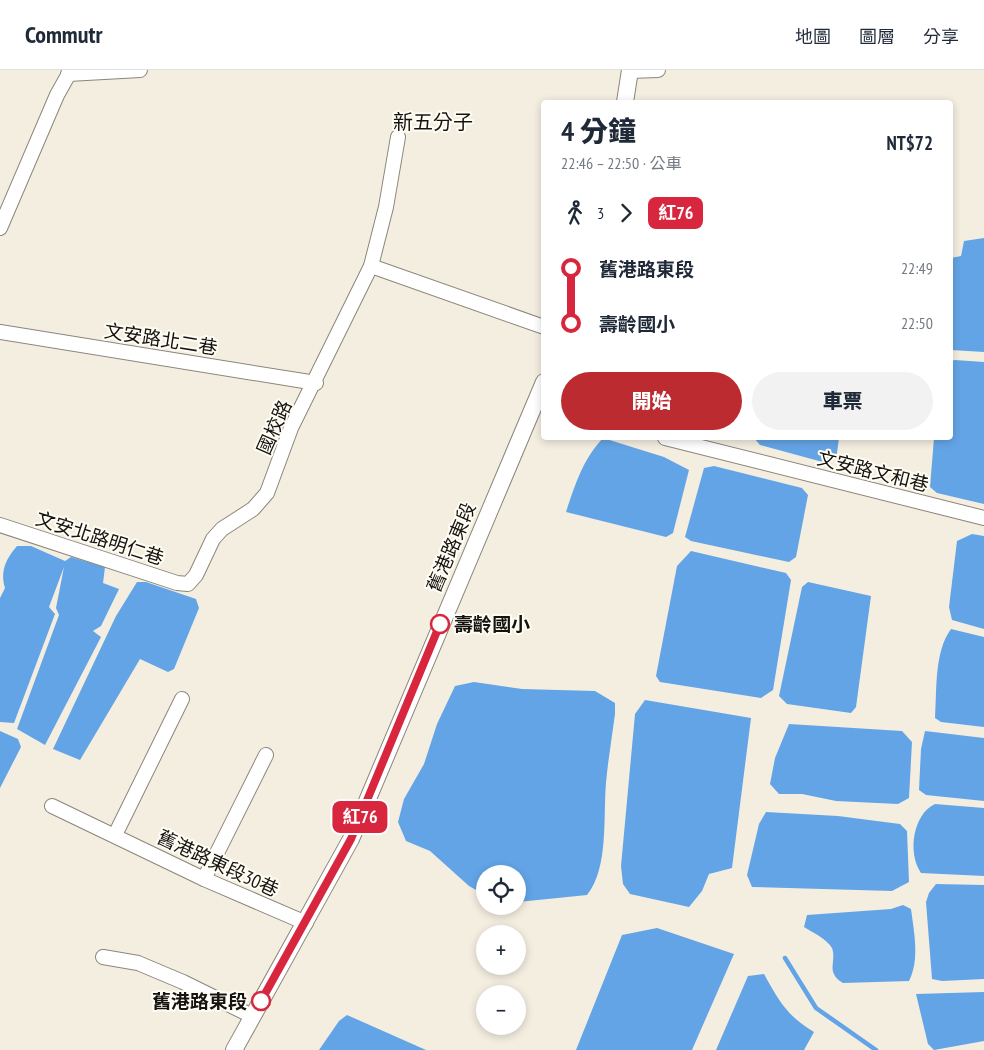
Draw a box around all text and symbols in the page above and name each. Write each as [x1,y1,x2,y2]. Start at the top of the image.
text: Commutr [25,19,103,50]
text: 地圖 [795,25,831,48]
text: 圖層 [859,25,895,48]
text: 分享 [923,25,959,48]
district label: 新五分子 [393,109,473,135]
text: 4 分鐘 [561,112,636,149]
text: NT$72 [886,131,933,155]
text: 22:46 – 22:50 · 公車 [561,153,681,173]
icon: walk [561,199,589,227]
icon: forward [612,199,640,227]
text: 紅76 [658,201,693,224]
text: 3 [597,203,604,223]
text: 舊港路東段 [599,257,694,281]
text: 22:49 [901,258,933,278]
text: 壽齡國小 [599,312,675,336]
text: 22:50 [901,313,933,333]
street label: 文安路北二巷 [103,318,219,360]
button: 開始 [561,372,742,430]
button: 車票 [752,372,933,430]
street label: 國校路 [251,396,297,458]
street label: 文安路文和巷 [815,446,931,496]
street label: 舊港路東段 [421,499,481,595]
street label: 文安北路明仁巷 [33,506,167,570]
place label: 壽齡國小 [454,612,530,636]
marker: 壽齡國小 [430,614,450,634]
line badge: 紅76 [331,801,389,833]
text: 紅76 [342,805,378,828]
street label: 舊港路東段30巷 [154,824,282,902]
map controls [476,865,526,1035]
button: locate [476,865,526,915]
button: + [476,925,526,975]
button: − [476,985,526,1035]
place label: 舊港路東段 [152,989,247,1013]
marker: 舊港路東段 [251,991,271,1011]

